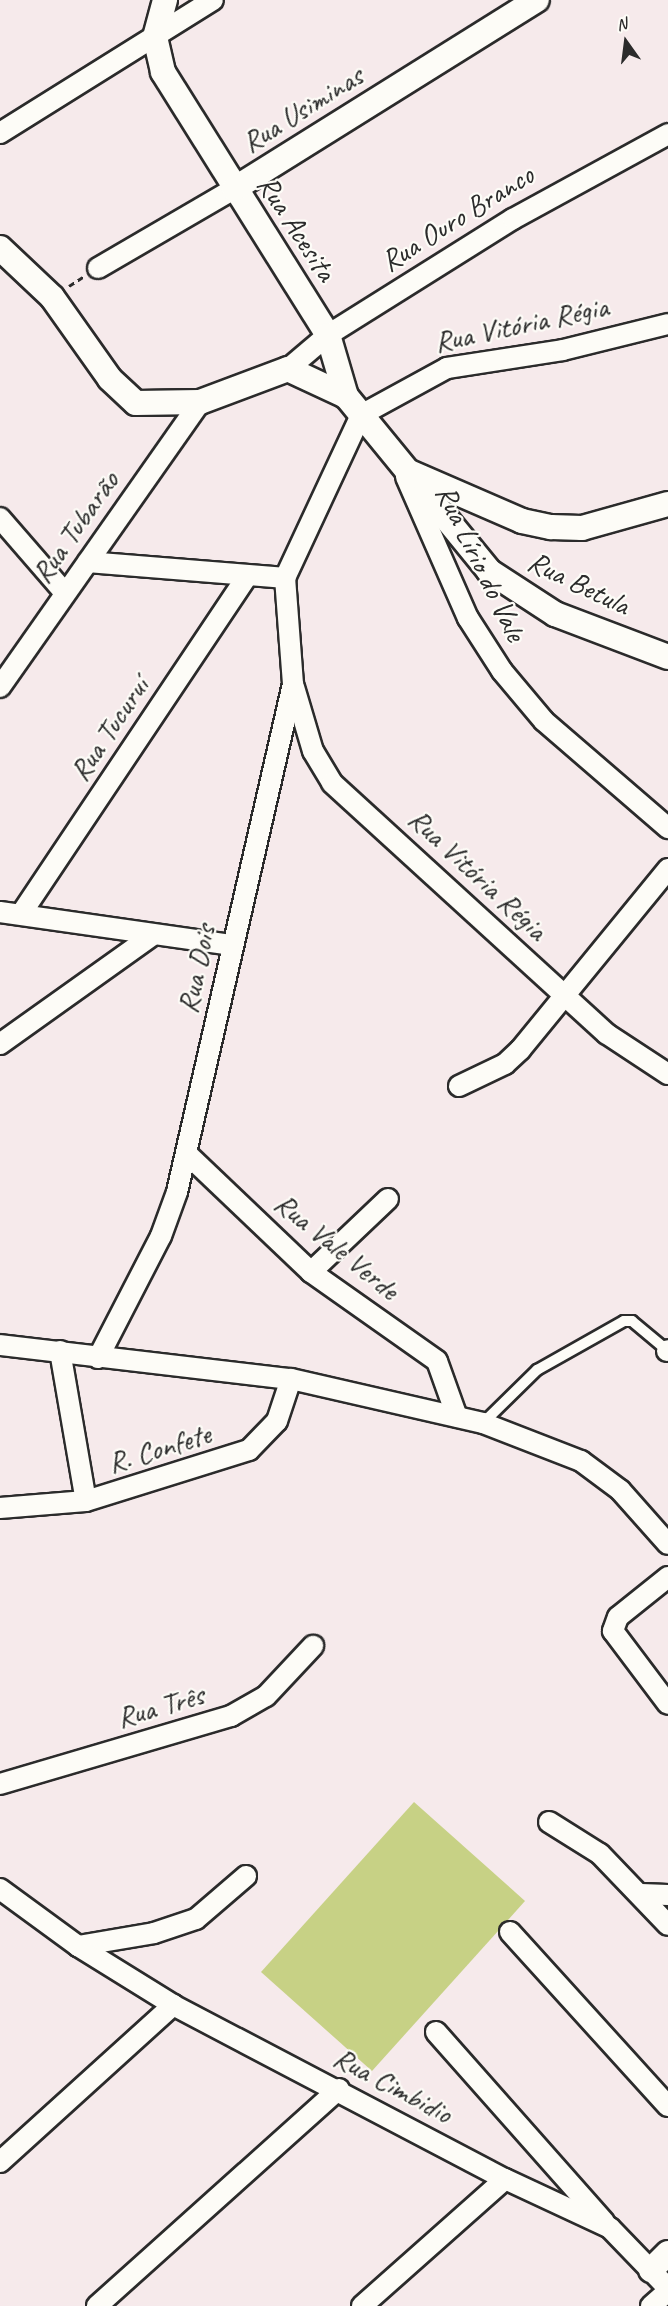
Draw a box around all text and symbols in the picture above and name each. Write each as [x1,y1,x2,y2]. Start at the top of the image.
north arrow [596,12,656,72]
text: N [614,14,629,35]
street label: Rua Usiminas [235,58,369,160]
street label: Rua Ouro Branco [373,156,541,280]
street label: Rua Acesita [249,168,345,288]
street label: Rua Vitória Régia [431,288,611,360]
street label: Rua Tubarão [24,465,126,589]
street label: Rua Lírio do Vale [428,479,534,647]
street label: Rua Betula [522,543,636,623]
street label: Rua Tucuruí [61,670,157,788]
street label: Rua Vitória Régia [401,801,555,947]
street label: Rua Dois [169,921,223,1017]
street label: Rua Vale Verde [267,1185,407,1307]
street label: R. Confete [103,1415,215,1481]
street label: Rua Três [113,1677,207,1735]
street label: Rua Cimbidio [328,2039,458,2131]

